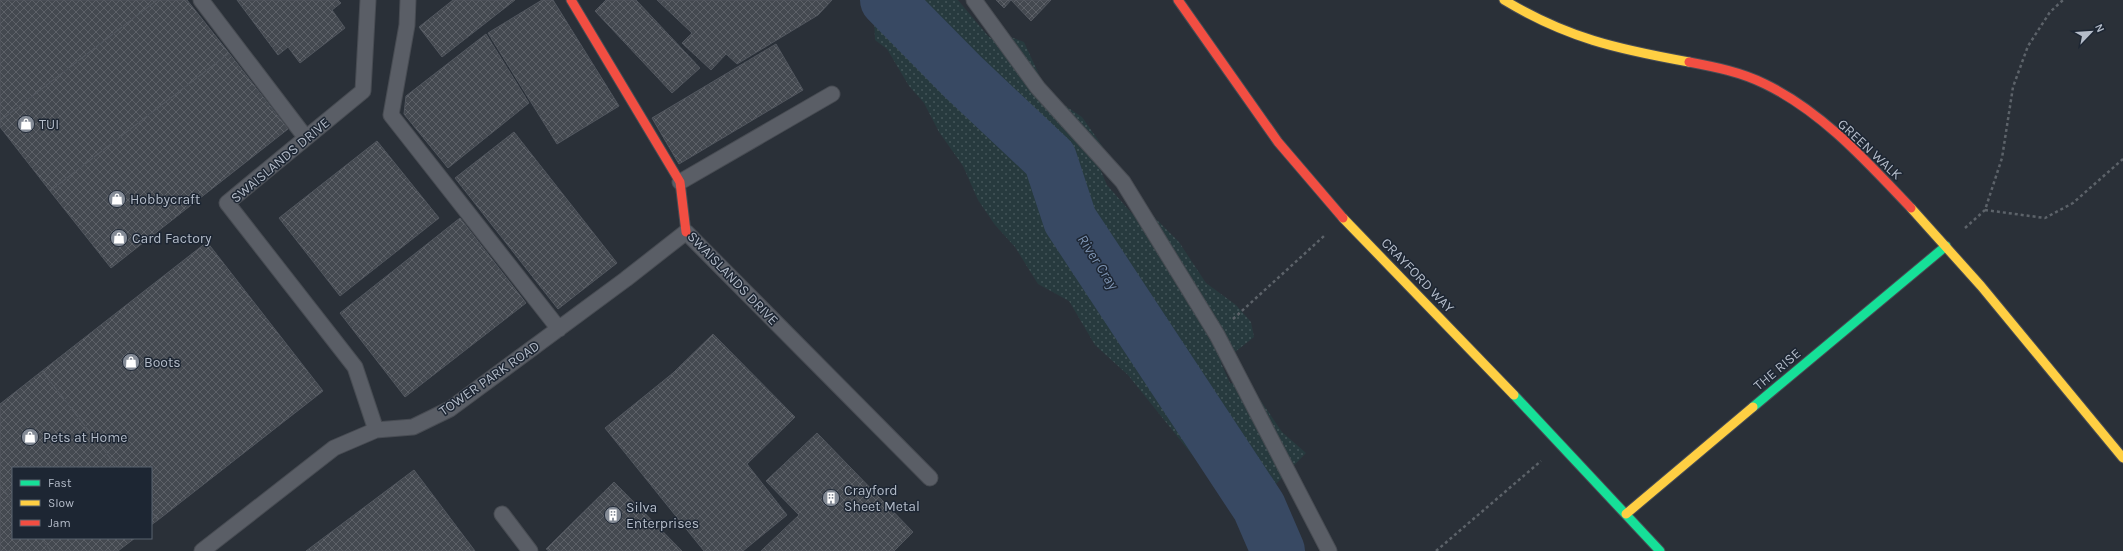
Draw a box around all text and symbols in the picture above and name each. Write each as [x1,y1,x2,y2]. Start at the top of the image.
north arrow [2071,12,2111,52]
text: N [2092,22,2107,34]
shop icon: TUI [16,114,36,134]
street label: SWAISLANDS DRIVE [228,114,333,207]
street label: GREEN WALK [1834,115,1906,184]
place label: TUI [39,116,59,133]
shop icon: Hobbycraft [107,189,127,209]
place label: Hobbycraft [130,191,200,208]
shop icon: Card Factory [109,228,129,248]
street label: SWAISLANDS DRIVE [684,228,782,329]
place label: Card Factory [132,230,212,247]
water label: River Cray [1074,231,1123,293]
street label: CRAYFORD WAY [1378,234,1458,317]
street label: TOWER PARK ROAD [436,337,543,419]
street label: THE RISE [1750,345,1804,394]
shop icon: Boots [121,352,141,372]
place label: Boots [144,354,181,371]
shop icon: Pets at Home [20,427,40,447]
place label: Pets at Home [43,429,127,446]
legend [12,467,152,539]
text: Fast [48,476,72,490]
place label: Crayford Sheet Metal [844,482,920,515]
building icon: Crayford Sheet Metal [821,488,841,508]
text: Slow [48,496,74,510]
place label: Silva Enterprises [626,499,699,532]
building icon: Silva Enterprises [603,505,623,525]
text: Jam [48,516,71,530]

